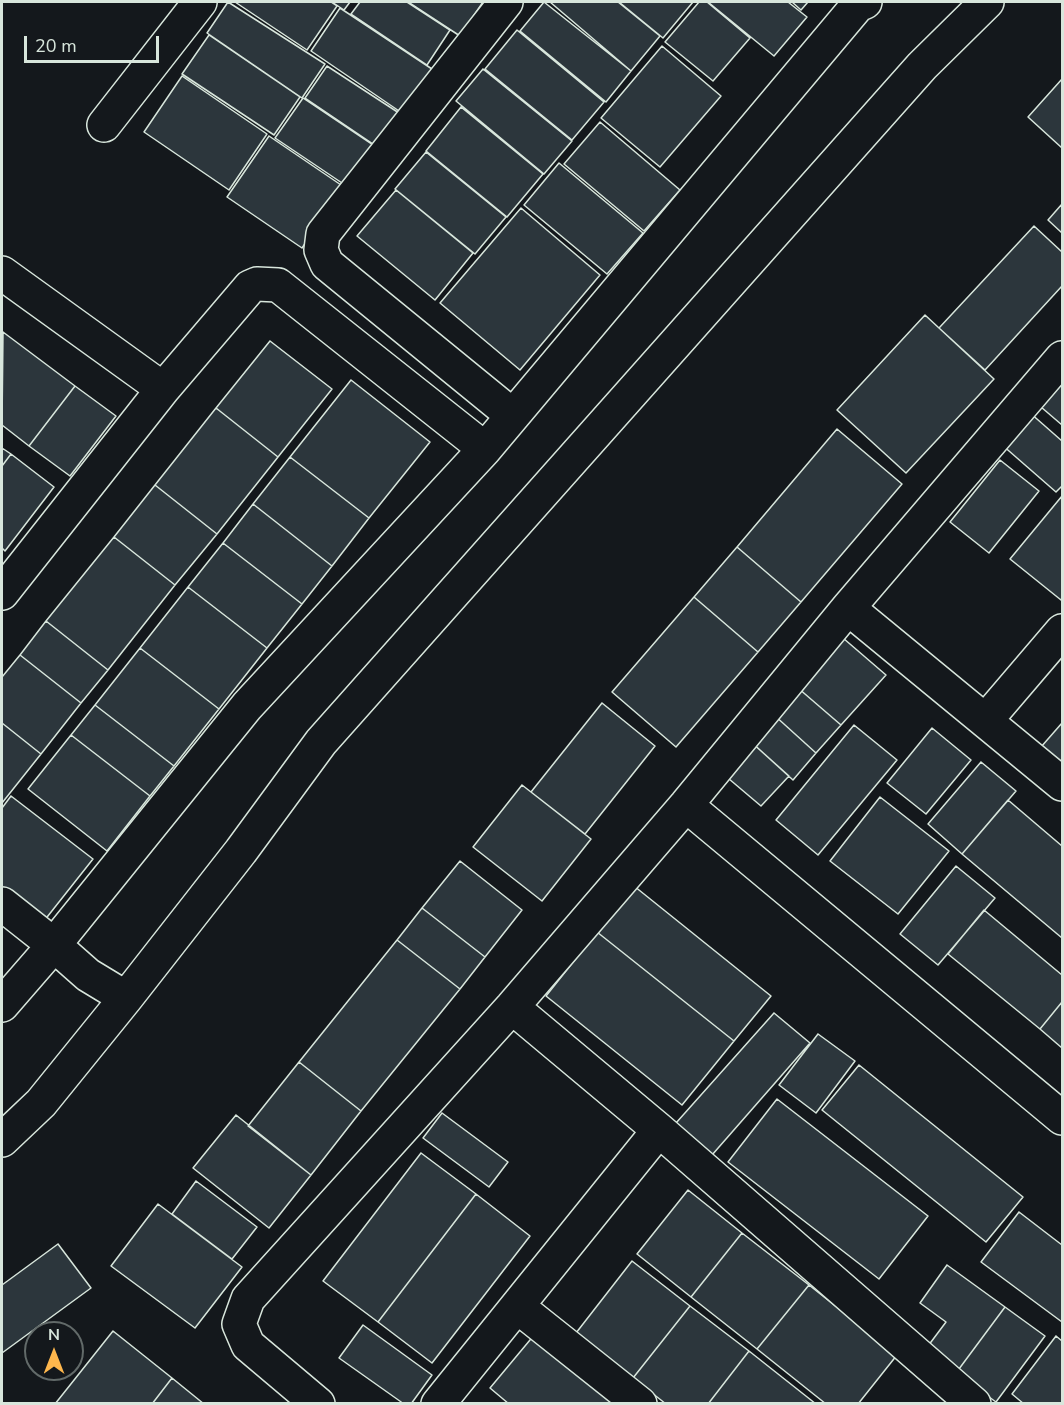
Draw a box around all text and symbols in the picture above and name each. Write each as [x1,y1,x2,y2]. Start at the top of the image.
scale bar [27,24,162,62]
text: 20 m [35,34,77,58]
north arrow [24,1321,84,1381]
text: N [48,1324,60,1346]

